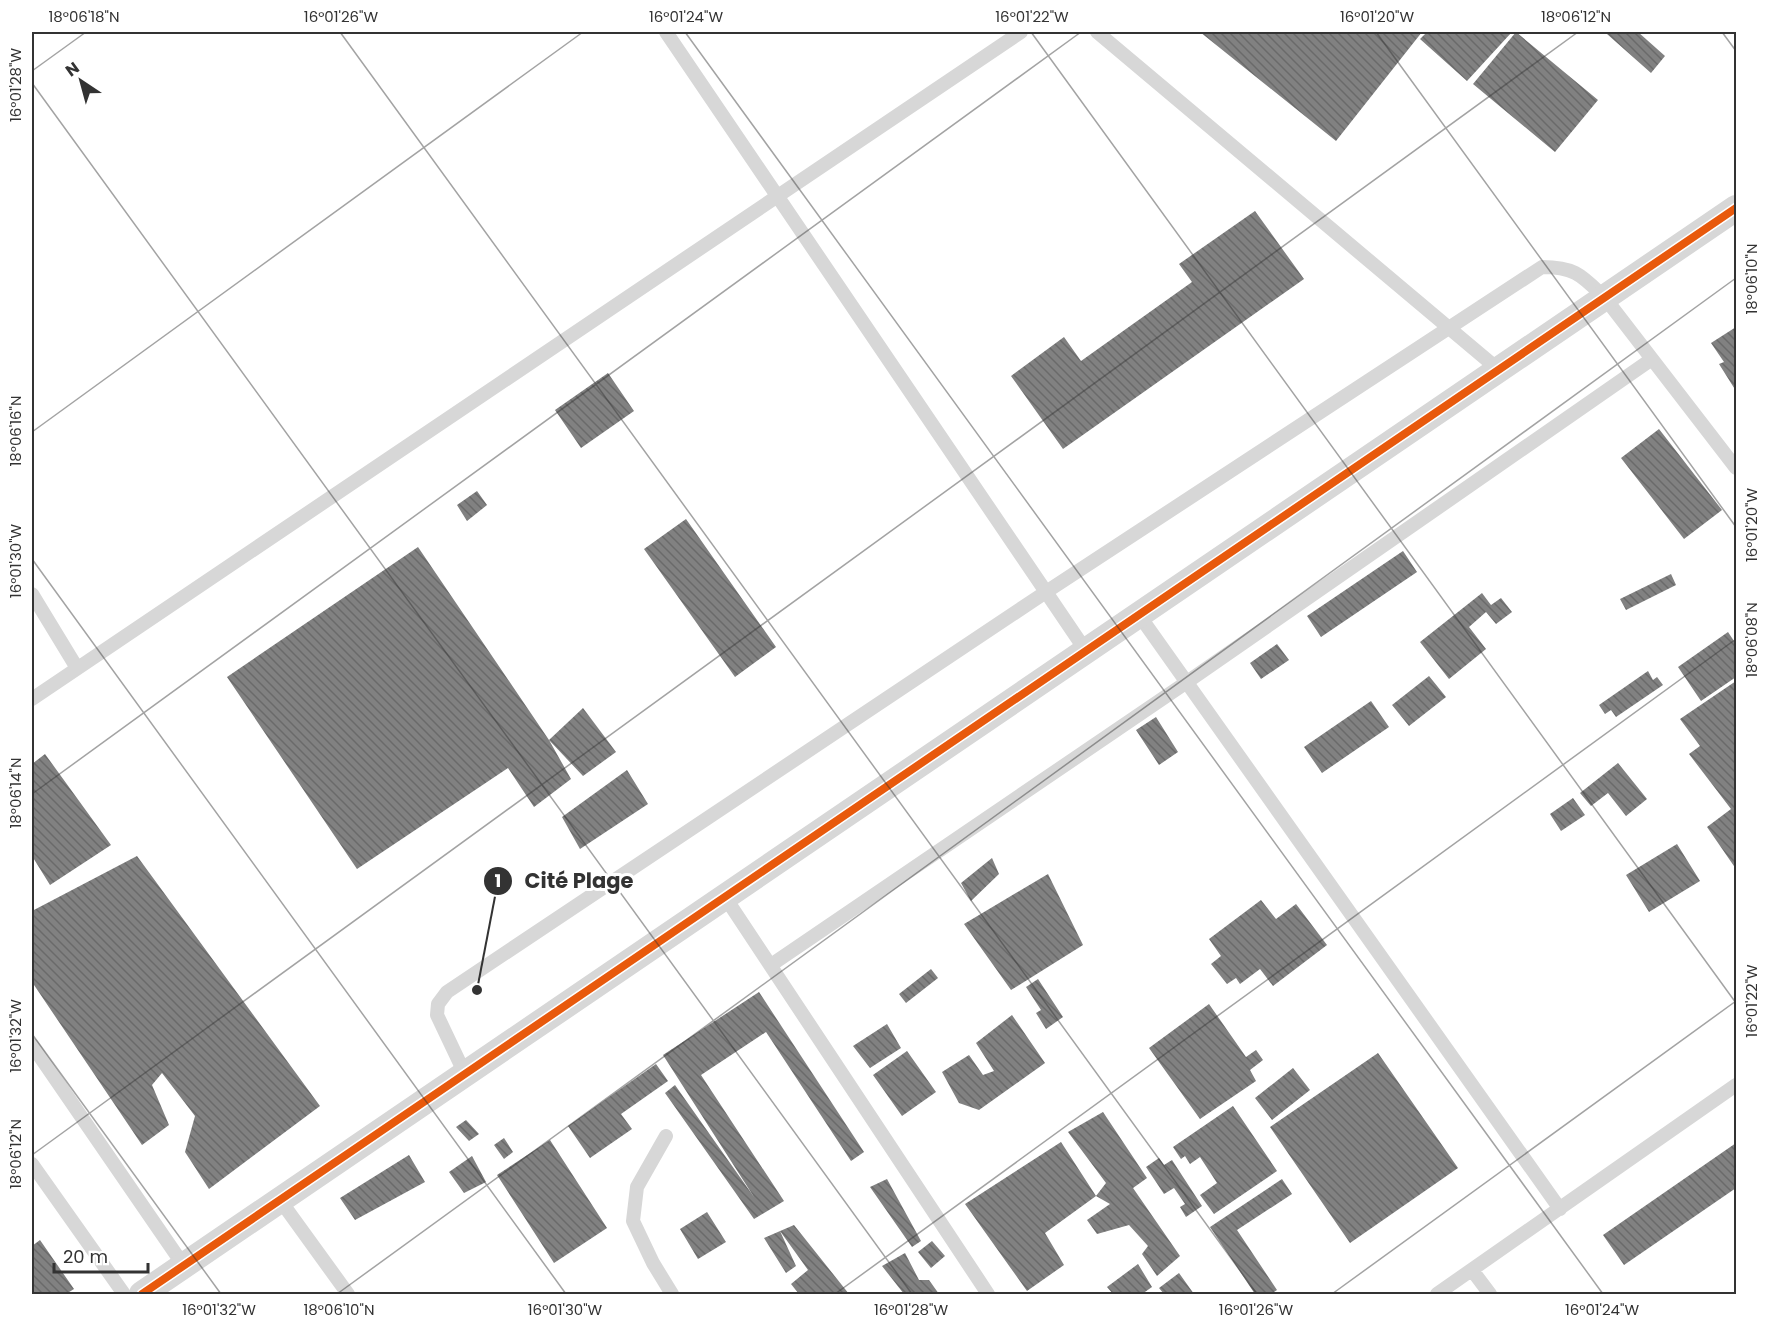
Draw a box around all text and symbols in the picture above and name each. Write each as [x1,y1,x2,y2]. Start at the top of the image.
text: 18°06'18"N [49,6,119,27]
text: 16°01'26"W [304,6,378,27]
text: 16°01'24"W [649,6,723,27]
text: 16°01'22"W [995,6,1069,27]
text: 16°01'20"W [1340,6,1414,27]
text: 18°06'12"N [1541,6,1611,27]
text: 16°01'28"W [5,48,26,122]
north arrow [51,51,111,111]
text: N [61,56,84,82]
text: 18°06'10"N [1741,244,1762,314]
text: 18°06'16"N [5,396,26,467]
text: 16°01'20"W [1741,488,1762,562]
text: 16°01'30"W [5,523,26,598]
text: 18°06'08"N [1741,602,1762,678]
text: 18°06'14"N [5,758,26,828]
callout: Cité Plage [483,861,646,900]
text: Cité Plage [525,866,633,895]
text: 1 [495,868,501,893]
text: 16°01'22"W [1741,964,1762,1038]
text: 16°01'32"W [5,999,26,1073]
text: 18°06'12"N [5,1119,26,1189]
scale bar [54,1236,148,1274]
text: 20 m [63,1244,108,1269]
text: 16°01'32"W [182,1299,256,1320]
text: 18°06'10"N [304,1299,374,1320]
text: 16°01'30"W [528,1299,603,1320]
text: 16°01'28"W [874,1299,948,1320]
text: 16°01'26"W [1219,1299,1293,1320]
text: 16°01'24"W [1565,1299,1639,1320]

